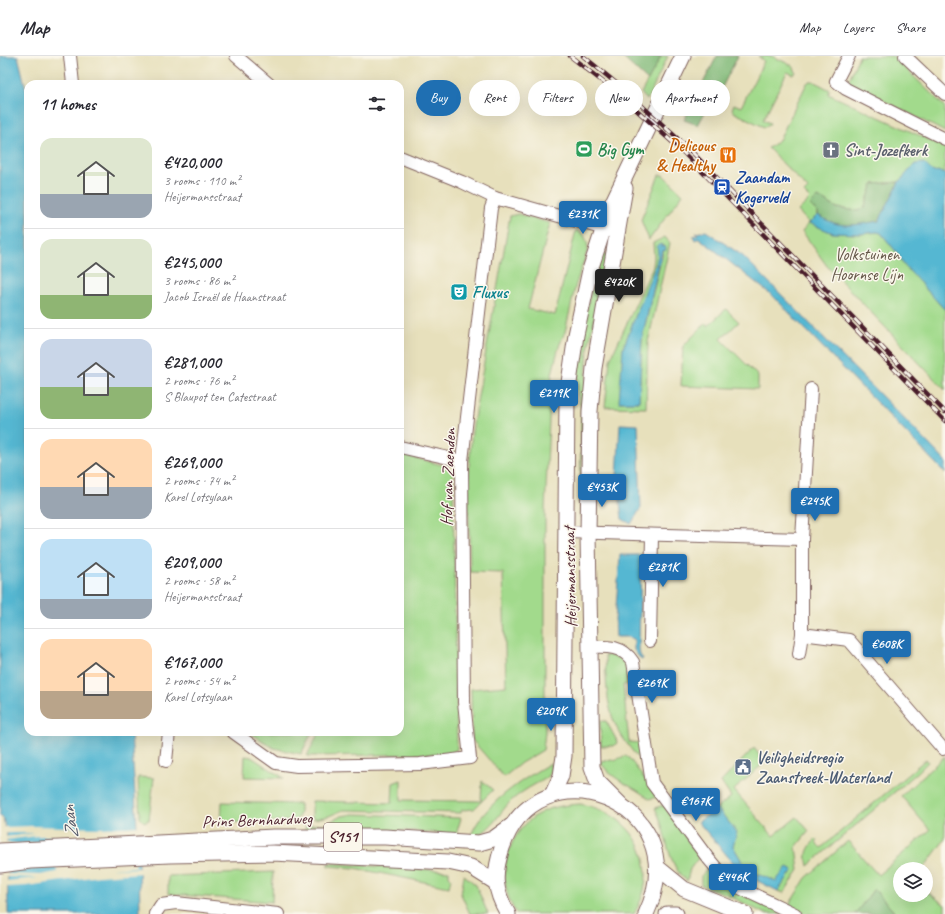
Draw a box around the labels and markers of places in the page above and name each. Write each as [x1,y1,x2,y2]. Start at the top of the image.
place label: Delicous & Healthy [657,135,717,176]
sports icon: Big Gym [574,139,594,159]
place label: Big Gym [597,139,645,160]
church icon: Sint-Jozefkerk [821,140,841,160]
place label: Sint-Jozefkerk [844,140,929,161]
restaurant icon: Delicous & Healthy [718,145,738,165]
place label: Zaandam Kogerveld [735,167,791,208]
station icon: Zaandam Kogerveld [712,177,732,197]
pin: €231K [555,201,611,235]
pin: €420K [591,269,647,303]
theatre icon: Fluxus [449,282,469,302]
place label: Fluxus [472,282,510,303]
pin: €219K [526,380,582,414]
pin: €453K [574,474,630,508]
pin: €245K [787,488,843,522]
pin: €281K [635,554,691,588]
pin: €608K [859,631,915,665]
pin: €269K [624,670,680,704]
pin: €209K [523,698,579,732]
place label: Veiligheidsregio Zaanstreek-Waterland [756,747,893,788]
public building icon: Veiligheidsregio Zaanstreek-Waterland [733,757,753,777]
pin: €167K [668,788,724,822]
pin: €446K [705,864,761,898]

